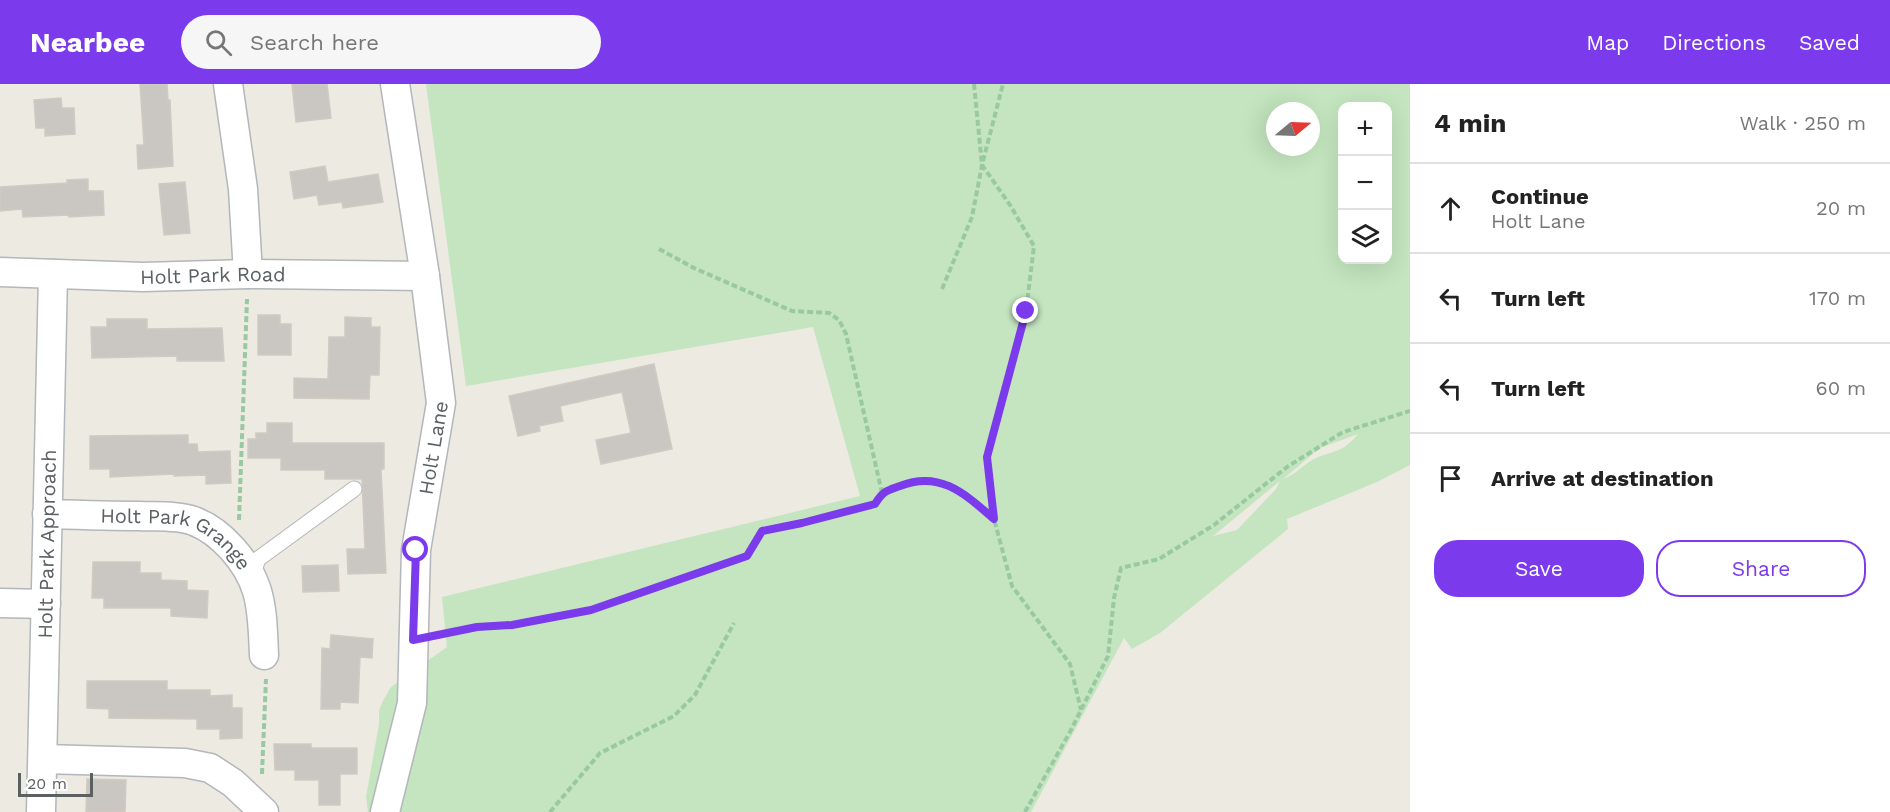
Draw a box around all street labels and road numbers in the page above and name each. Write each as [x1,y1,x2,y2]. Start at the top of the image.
street label: Holt Park Road [140,262,286,289]
street label: Holt Lane [414,399,453,497]
street label: Holt Park Approach [33,449,61,639]
street label: Holt Park Grange [100,504,256,574]

